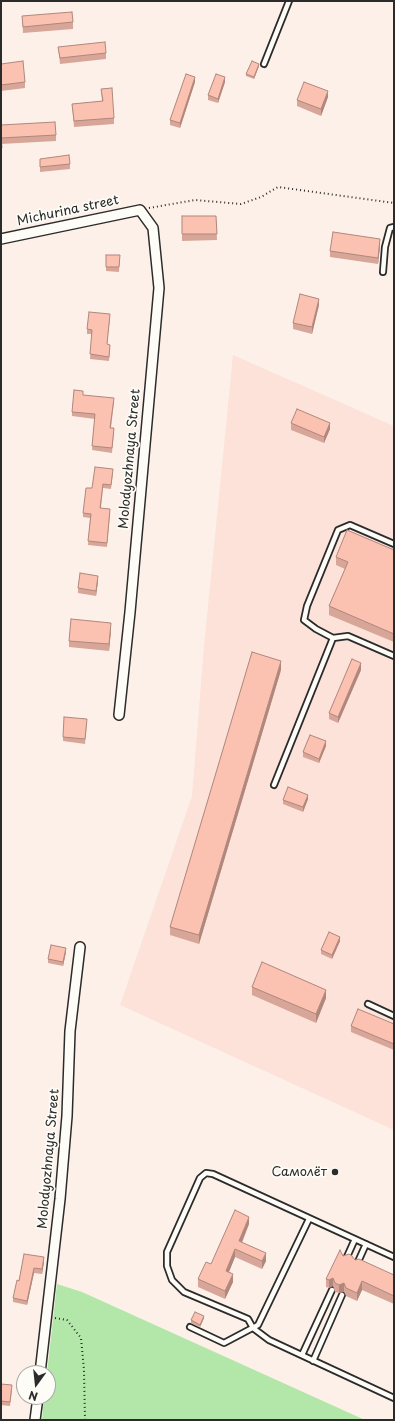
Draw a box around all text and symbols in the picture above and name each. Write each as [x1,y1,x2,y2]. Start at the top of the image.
street label: Michurina street [16,193,120,229]
street label: Molodyozhnaya Street [116,388,144,530]
street label: Molodyozhnaya Street [35,1088,63,1230]
place label: Самолёт [272,1164,327,1180]
marker: Самолёт [330,1167,340,1177]
north arrow [16,1365,56,1405]
text: N [27,1387,39,1405]

